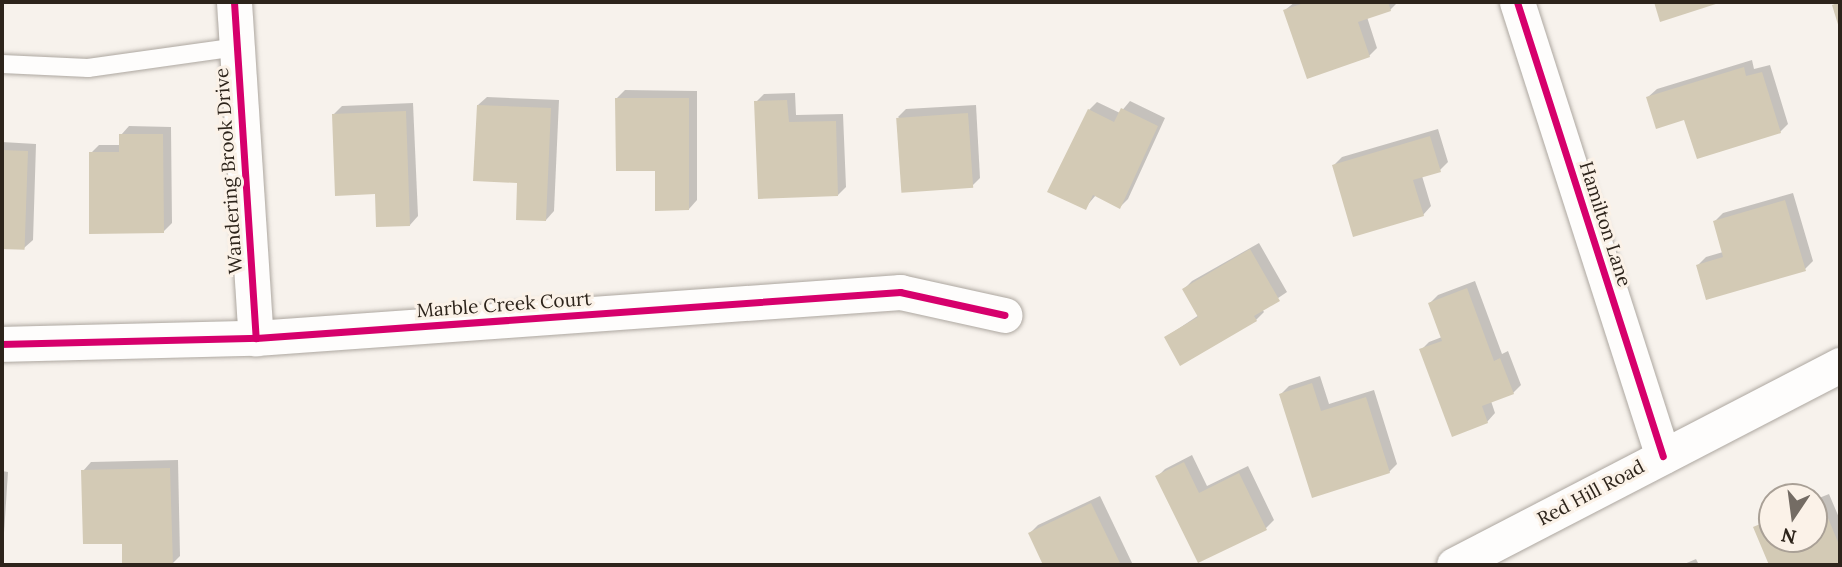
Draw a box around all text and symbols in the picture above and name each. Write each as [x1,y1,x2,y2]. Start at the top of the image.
street label: Wandering Brook Drive [210,67,248,275]
street label: Hamilton Lane [1574,159,1636,289]
street label: Marble Creek Court [416,288,592,322]
street label: Red Hill Road [1534,455,1648,531]
north arrow [1758,483,1828,553]
text: N [1779,523,1799,550]

